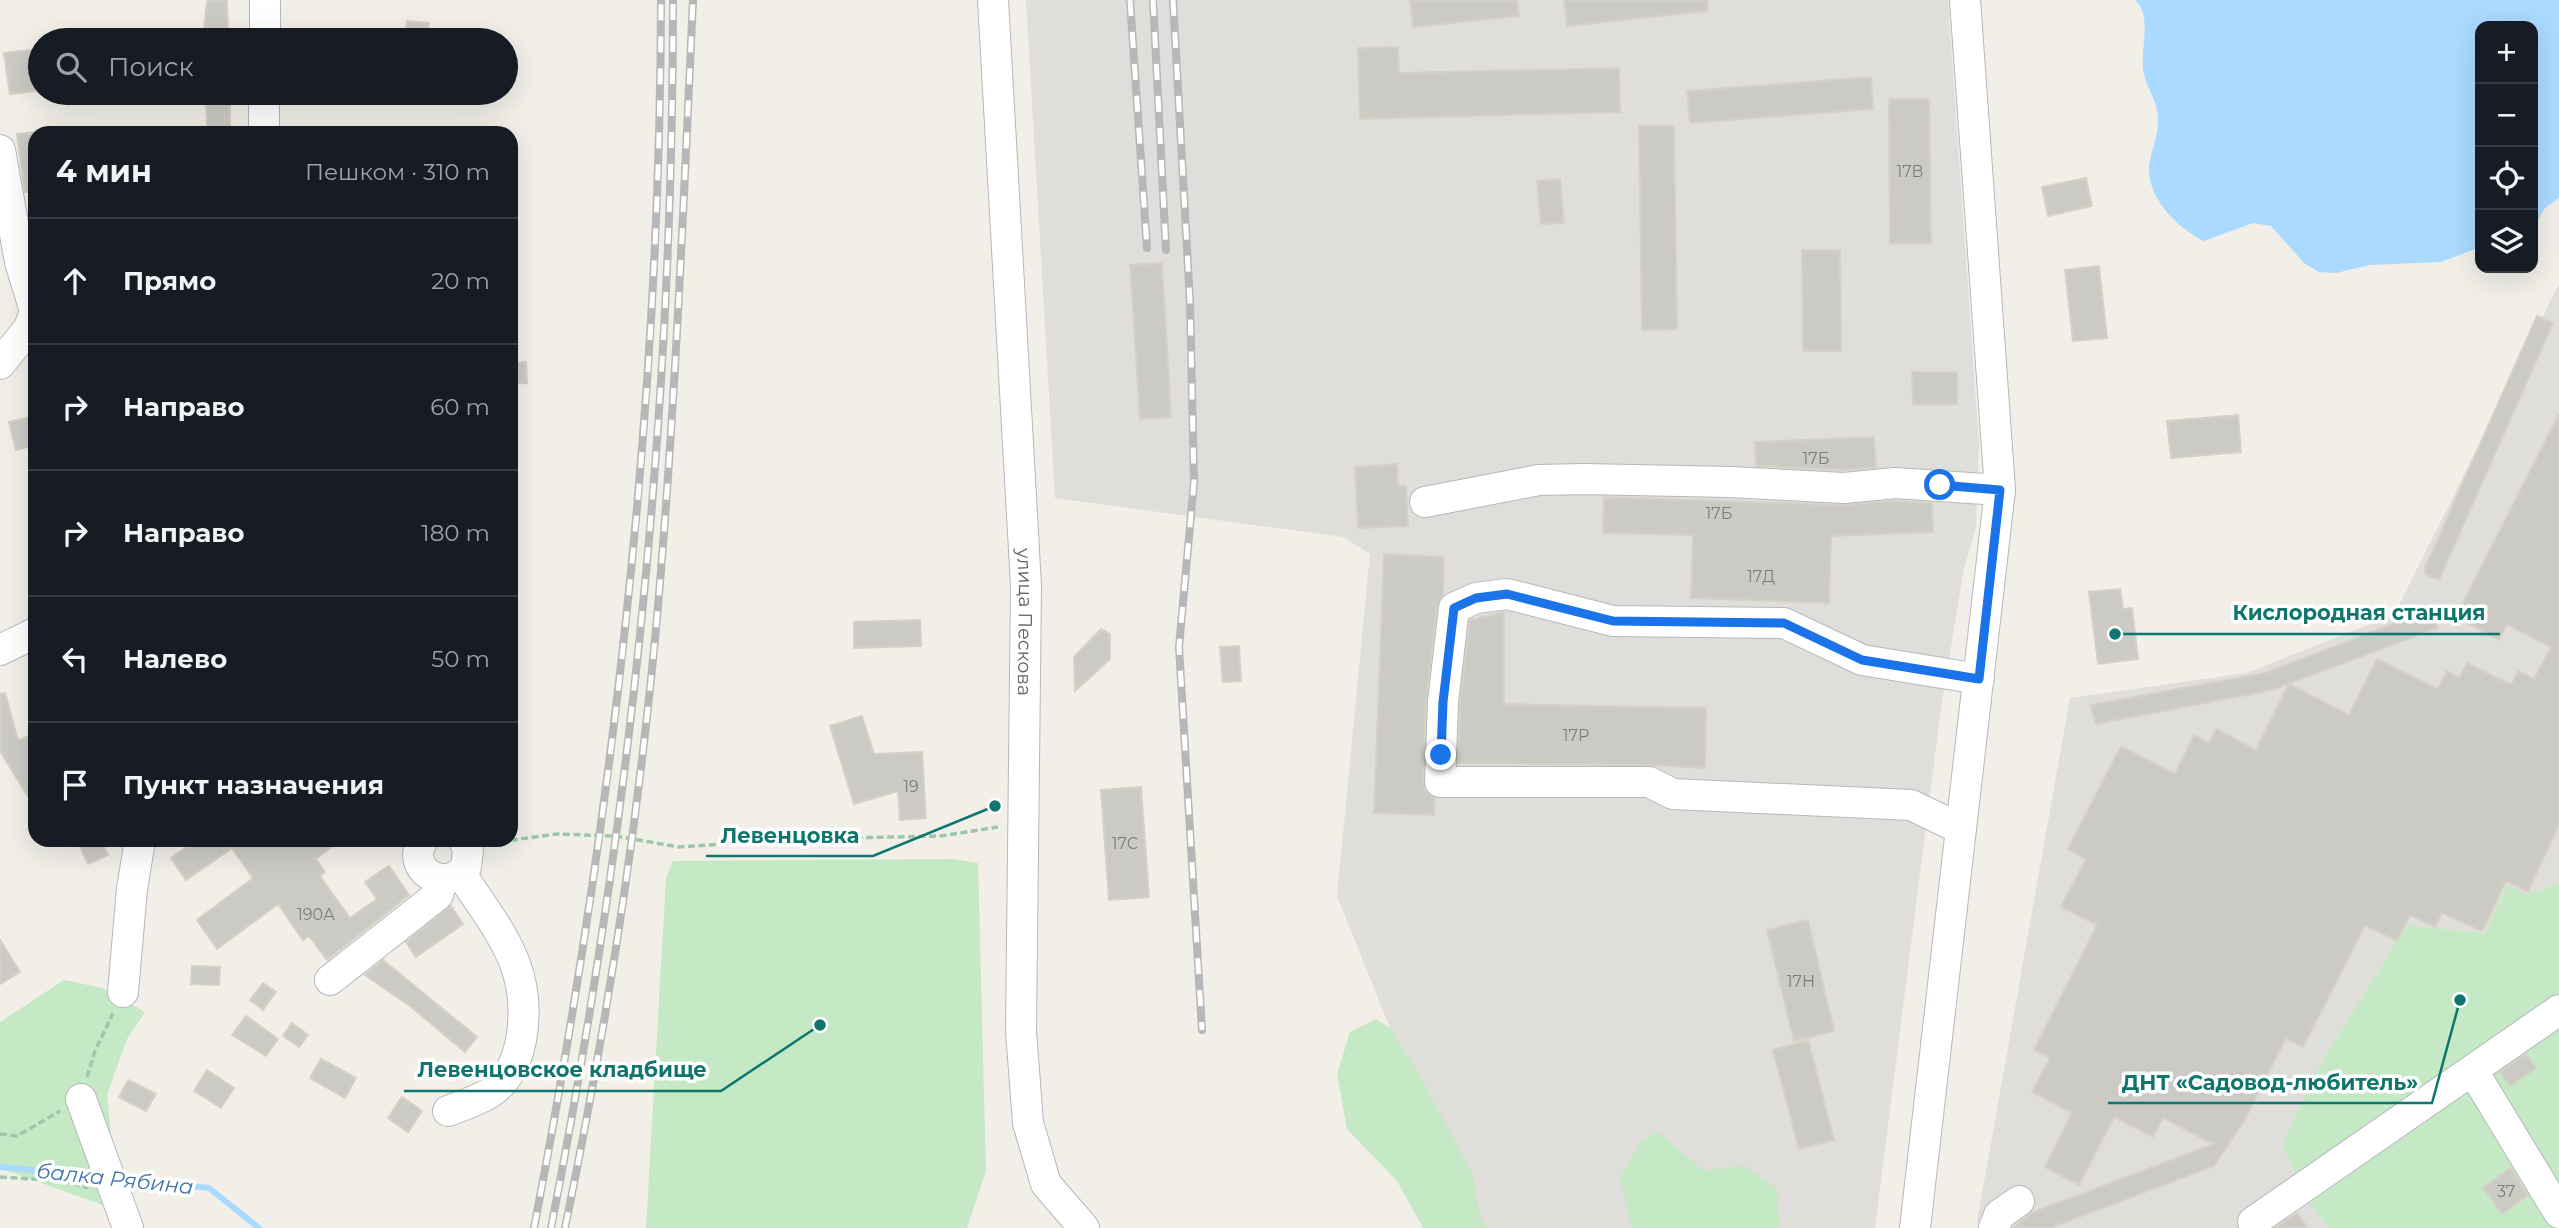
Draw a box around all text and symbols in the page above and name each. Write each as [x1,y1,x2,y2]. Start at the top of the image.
map controls [2475,21,2538,273]
button: + [2475,21,2538,84]
search box [28,28,518,105]
icon: search [52,48,90,86]
text: Поиск [108,51,194,83]
button: − [2475,84,2538,147]
button: locate [2475,147,2538,210]
text: 4 мин [56,153,152,190]
text: Пешком · 310 m [305,158,490,186]
house number: 17В [1896,162,1924,181]
button: layers [2475,210,2538,273]
icon: ahead [56,262,94,300]
text: Прямо [123,265,216,297]
text: 20 m [431,267,490,295]
icon: right [56,388,94,426]
text: Направо [123,391,244,423]
text: 60 m [430,393,490,421]
house number: 17Б [1803,449,1829,468]
route start [1924,469,1955,500]
house number: 17Б [1706,504,1732,523]
icon: right [56,514,94,552]
text: Направо [123,517,244,549]
text: 180 m [421,519,490,547]
street label: улица Пескова [1012,547,1037,696]
house number: 17Д [1747,567,1775,586]
callout: Кислородная станция [2219,592,2500,634]
text: Кислородная станция [2232,600,2486,625]
icon: left [56,640,94,678]
text: Налево [123,643,227,675]
text: 50 m [431,645,490,673]
house number: 17Р [1563,726,1589,745]
route end [1425,739,1456,770]
icon: arrive [56,766,94,804]
text: Пункт назначения [123,769,384,801]
house number: 19 [903,777,919,796]
callout: Левенцовка [706,814,873,856]
text: Левенцовка [721,823,859,848]
house number: 17С [1112,834,1138,853]
house number: 190А [297,905,335,924]
house number: 17Н [1787,972,1815,991]
callout: Левенцовское кладбище [404,1049,721,1091]
text: Левенцовское кладбище [417,1057,707,1082]
callout: ДНТ «Садовод-любитель» [2108,1061,2432,1103]
text: ДНТ «Садовод-любитель» [2122,1070,2418,1095]
water label: балка Рябина [35,1158,195,1199]
house number: 37 [2497,1182,2515,1201]

